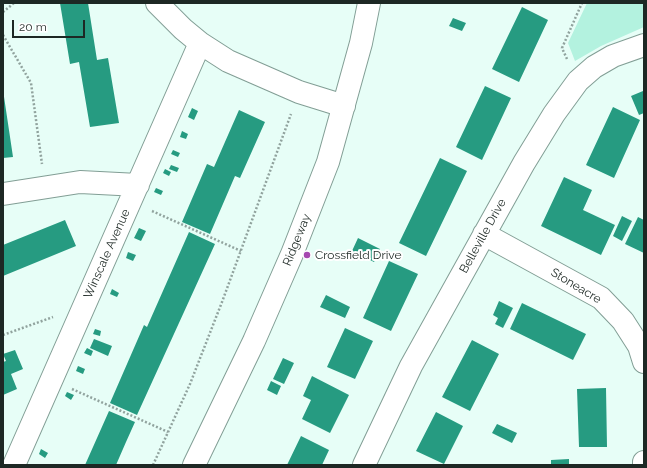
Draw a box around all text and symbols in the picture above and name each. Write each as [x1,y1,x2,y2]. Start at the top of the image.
scale bar [14,12,87,38]
text: 20 m [19,20,47,34]
street label: Belleville Drive [457,196,509,276]
street label: Winscale Avenue [81,207,133,301]
street label: Ridgeway [280,212,314,268]
place label: Crossfield Drive [315,248,401,262]
marker: Crossfield Drive [302,250,312,260]
street label: Stoneacre [548,265,604,307]

